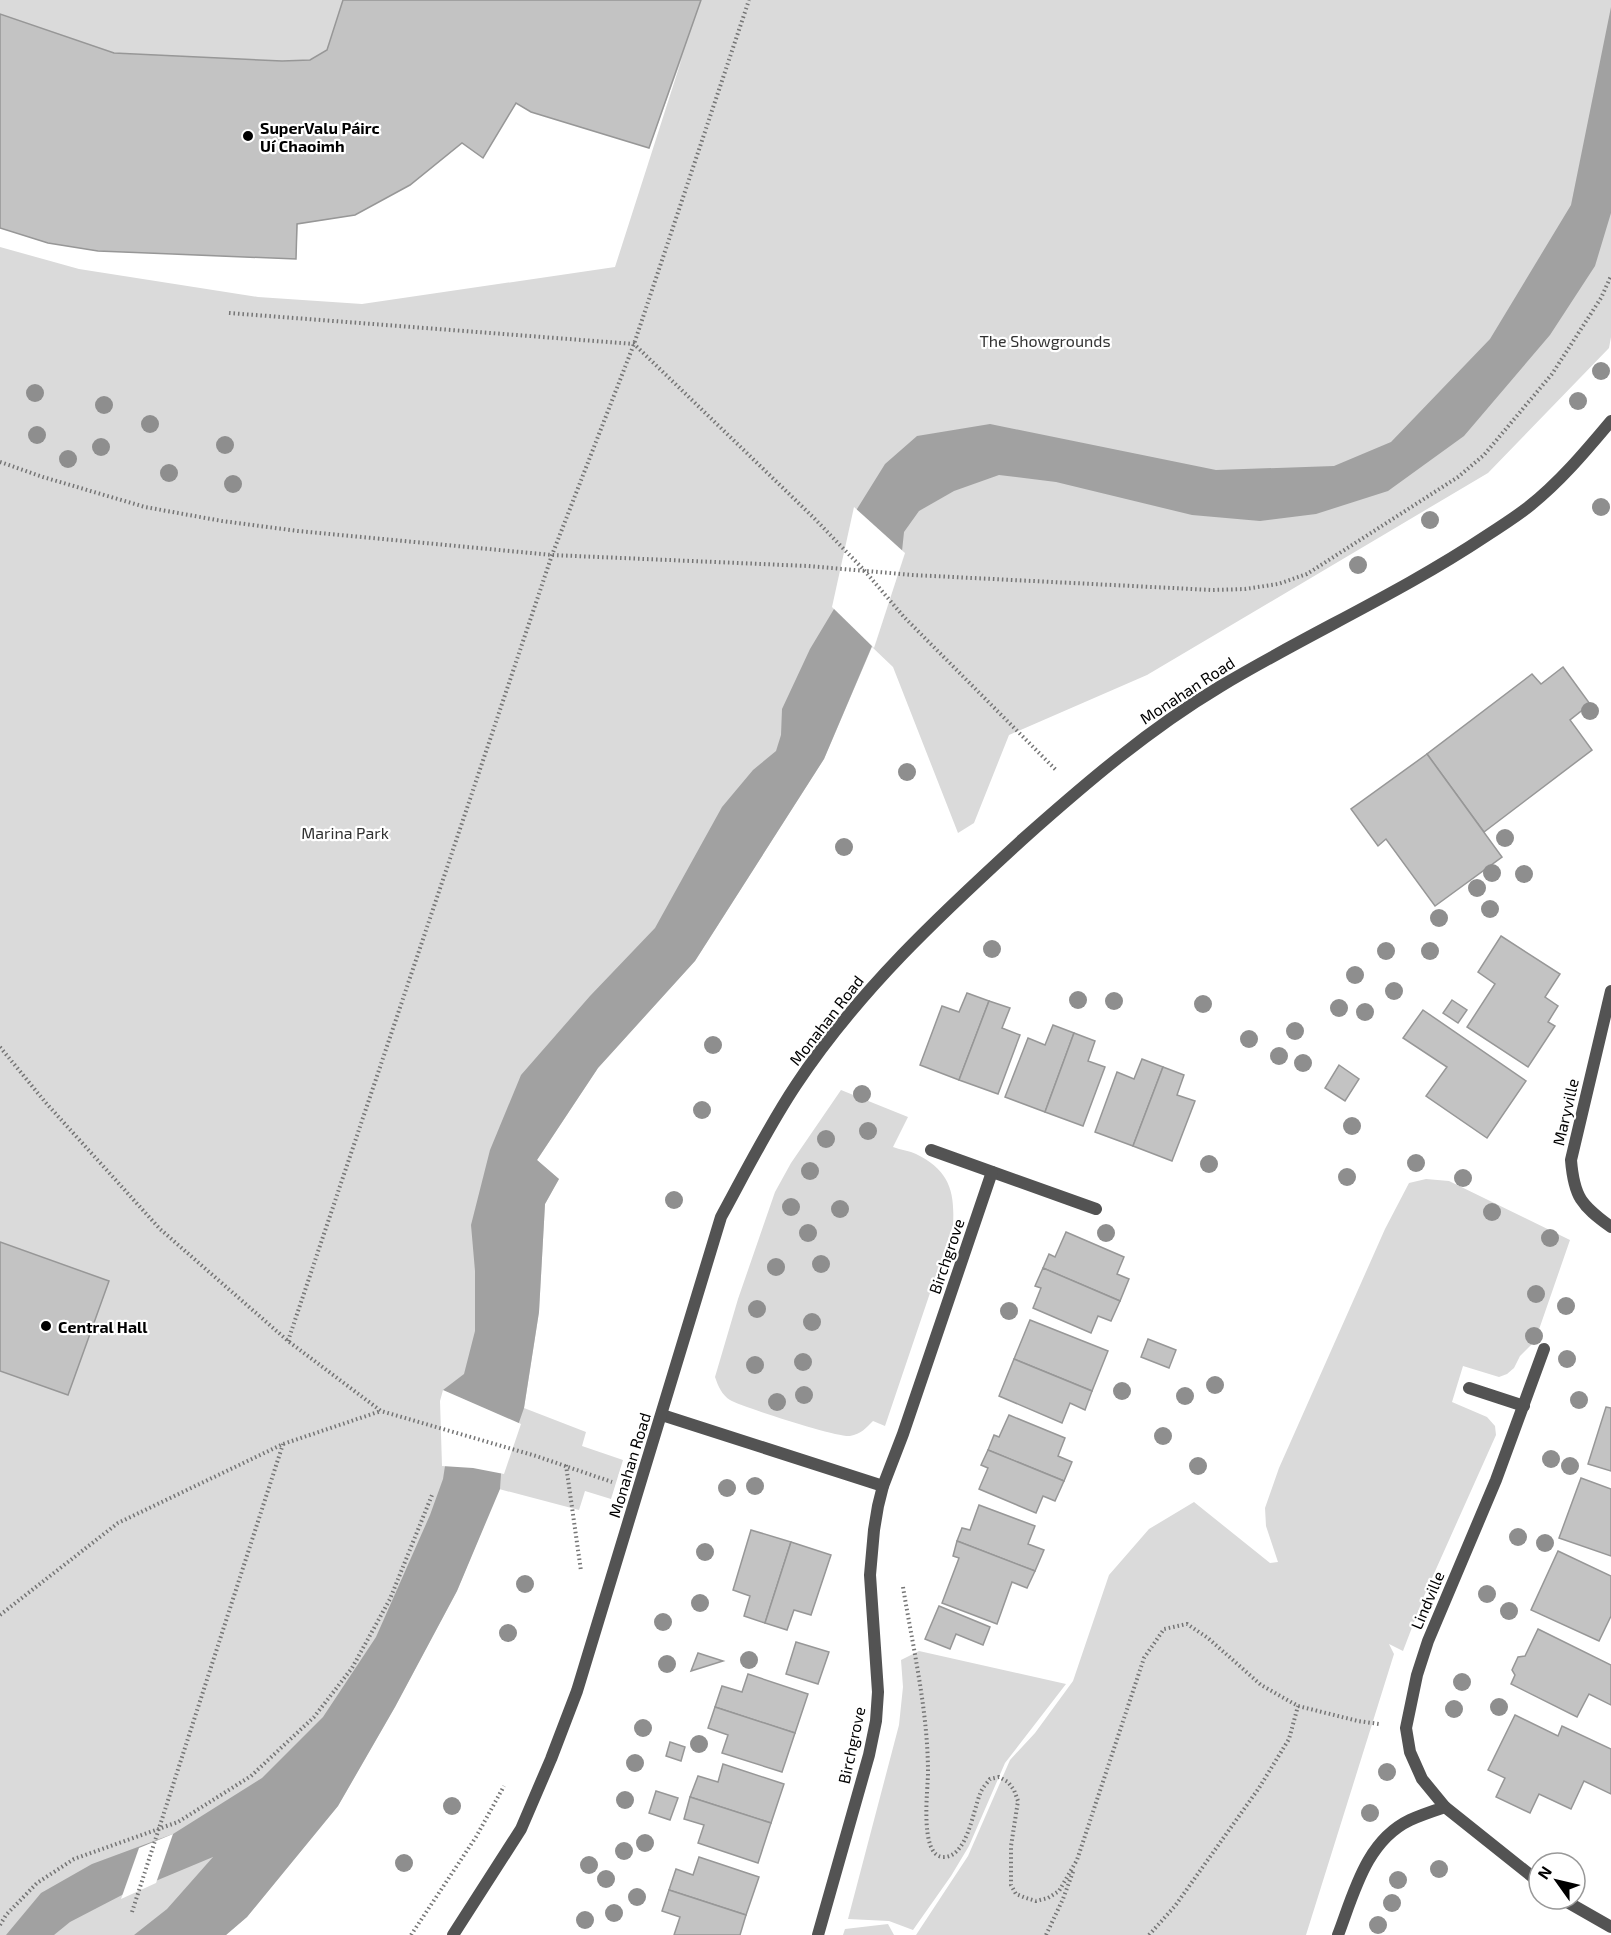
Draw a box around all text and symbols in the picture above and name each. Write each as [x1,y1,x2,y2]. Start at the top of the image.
place label: SuperValu Páirc Uí Chaoimh [260,118,380,155]
marker: SuperValu Páirc Uí Chaoimh [241,129,255,143]
park label: The Showgrounds [979,331,1111,350]
street label: Monahan Road [1136,652,1238,728]
park label: Marina Park [301,823,389,842]
street label: Monahan Road [785,971,867,1069]
street label: Maryville [1548,1077,1582,1147]
street label: Birchgrove [924,1216,968,1296]
place label: Central Hall [58,1317,148,1336]
marker: Central Hall [39,1319,53,1333]
street label: Monahan Road [604,1410,654,1520]
street label: Lindville [1406,1568,1448,1632]
street label: Birchgrove [834,1705,868,1785]
north arrow [1527,1851,1587,1911]
text: N [1533,1862,1555,1882]

